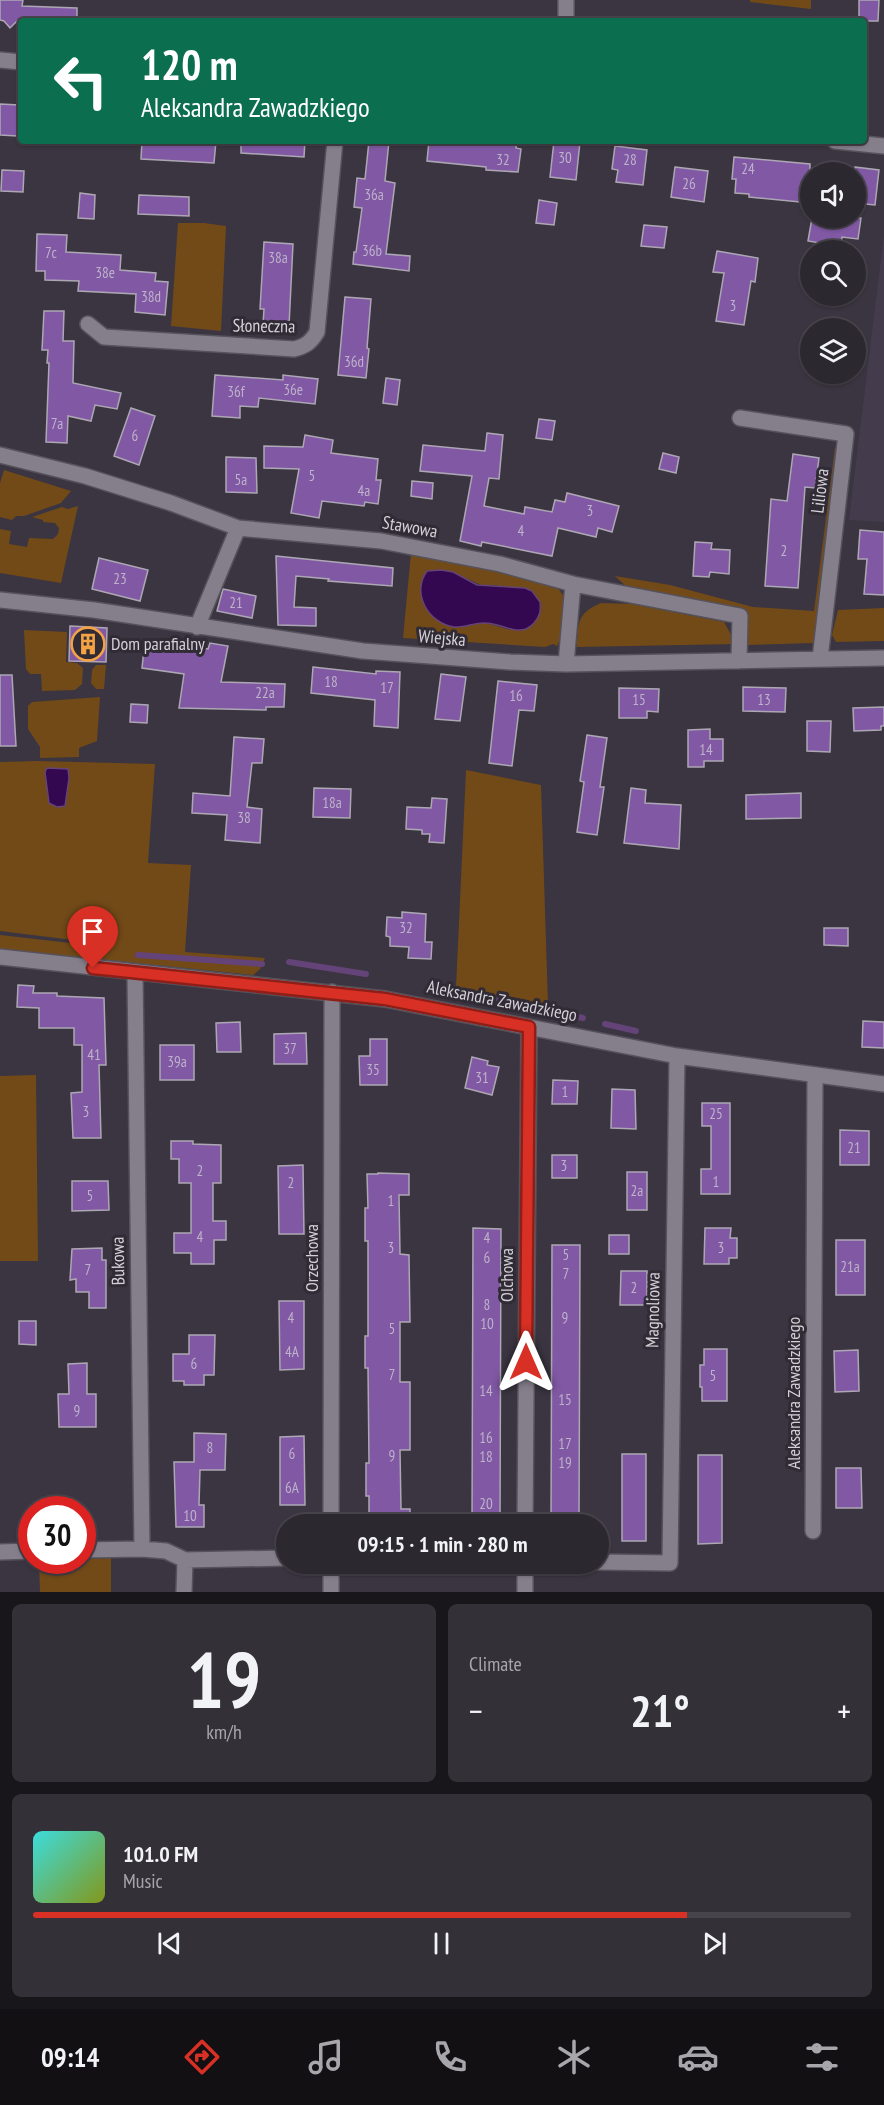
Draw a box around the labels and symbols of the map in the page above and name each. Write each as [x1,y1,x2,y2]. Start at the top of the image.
house number: 30 [558,148,572,167]
house number: 32 [496,150,510,169]
house number: 28 [623,150,637,169]
house number: 24 [741,159,755,178]
house number: 26 [682,174,696,193]
house number: 36a [364,185,384,204]
house number: 36b [362,241,382,260]
house number: 7c [45,243,58,262]
house number: 38a [268,248,288,267]
house number: 38e [95,263,115,282]
house number: 38d [141,287,161,306]
house number: 3 [730,296,736,315]
street label: Słoneczna [232,313,296,338]
house number: 36d [344,352,364,371]
house number: 36e [283,380,303,399]
house number: 36f [227,382,246,401]
house number: 7a [51,414,63,433]
house number: 6 [132,426,139,445]
house number: 5 [309,466,315,485]
street label: Liliowa [805,467,834,515]
house number: 5a [235,470,247,489]
house number: 4a [358,481,370,500]
house number: 3 [587,501,593,520]
street label: Stawowa [381,510,440,543]
house number: 4 [518,521,525,540]
house number: 2 [781,541,787,560]
house number: 23 [113,569,127,588]
house number: 21 [229,593,243,612]
street label: Wiejska [417,624,467,651]
building icon: Dom parafialny [70,626,106,662]
place label: Dom parafialny [111,632,205,655]
house number: 18 [324,672,338,691]
house number: 17 [380,678,394,697]
house number: 22a [255,683,275,702]
house number: 16 [509,686,523,705]
house number: 15 [632,690,646,709]
house number: 13 [757,690,771,709]
house number: 14 [699,740,713,759]
house number: 18a [322,793,342,812]
house number: 38 [237,808,251,827]
pin [67,906,118,968]
house number: 32 [399,918,413,937]
street label: Aleksandra Zawadzkiego [425,975,579,1026]
house number: 37 [283,1039,297,1058]
house number: 41 [87,1045,101,1064]
house number: 39a [167,1052,187,1071]
house number: 35 [366,1060,380,1079]
house number: 31 [475,1068,489,1087]
house number: 1 [562,1082,568,1101]
house number: 3 [83,1102,89,1121]
house number: 25 [709,1104,723,1123]
house number: 21 [847,1138,861,1157]
house number: 3 [561,1156,567,1175]
house number: 2 [197,1161,203,1180]
house number: 1 [713,1172,719,1191]
house number: 2 [288,1173,294,1192]
house number: 2a [631,1181,643,1200]
house number: 5 [87,1186,93,1205]
house number: 1 [388,1191,394,1210]
street label: Orzechowa [300,1224,323,1292]
house number: 4 [197,1227,204,1246]
house number: 4 [484,1228,491,1247]
street label: Bukowa [106,1237,129,1285]
house number: 3 [388,1238,394,1257]
house number: 3 [718,1238,724,1257]
house number: 5 [563,1245,569,1264]
house number: 6 [484,1248,491,1267]
street label: Olchowa [495,1248,518,1302]
house number: 21a [840,1257,860,1276]
house number: 7 [85,1260,91,1279]
house number: 7 [563,1264,569,1283]
street label: Magnoliowa [640,1272,665,1348]
house number: 2 [631,1278,637,1297]
house number: 8 [484,1295,490,1314]
house number: 4 [288,1308,295,1327]
house number: 9 [562,1308,568,1327]
house number: 10 [480,1314,494,1333]
street label: Aleksandra Zawadzkiego [782,1317,805,1469]
house number: 5 [389,1319,395,1338]
position arrow [494,1330,558,1394]
house number: 4A [285,1342,300,1361]
house number: 6 [191,1354,198,1373]
house number: 7 [389,1365,395,1384]
house number: 5 [710,1366,716,1385]
house number: 14 [479,1381,493,1400]
house number: 15 [558,1390,572,1409]
house number: 9 [74,1401,80,1420]
house number: 16 [479,1428,493,1447]
house number: 17 [558,1434,572,1453]
house number: 8 [207,1438,213,1457]
house number: 6 [289,1444,296,1463]
house number: 9 [389,1446,395,1465]
house number: 18 [479,1447,493,1466]
house number: 19 [558,1453,572,1472]
house number: 6A [285,1478,300,1497]
house number: 20 [479,1494,493,1513]
speed limit sign: 30 [18,1496,96,1574]
house number: 10 [183,1506,197,1525]

